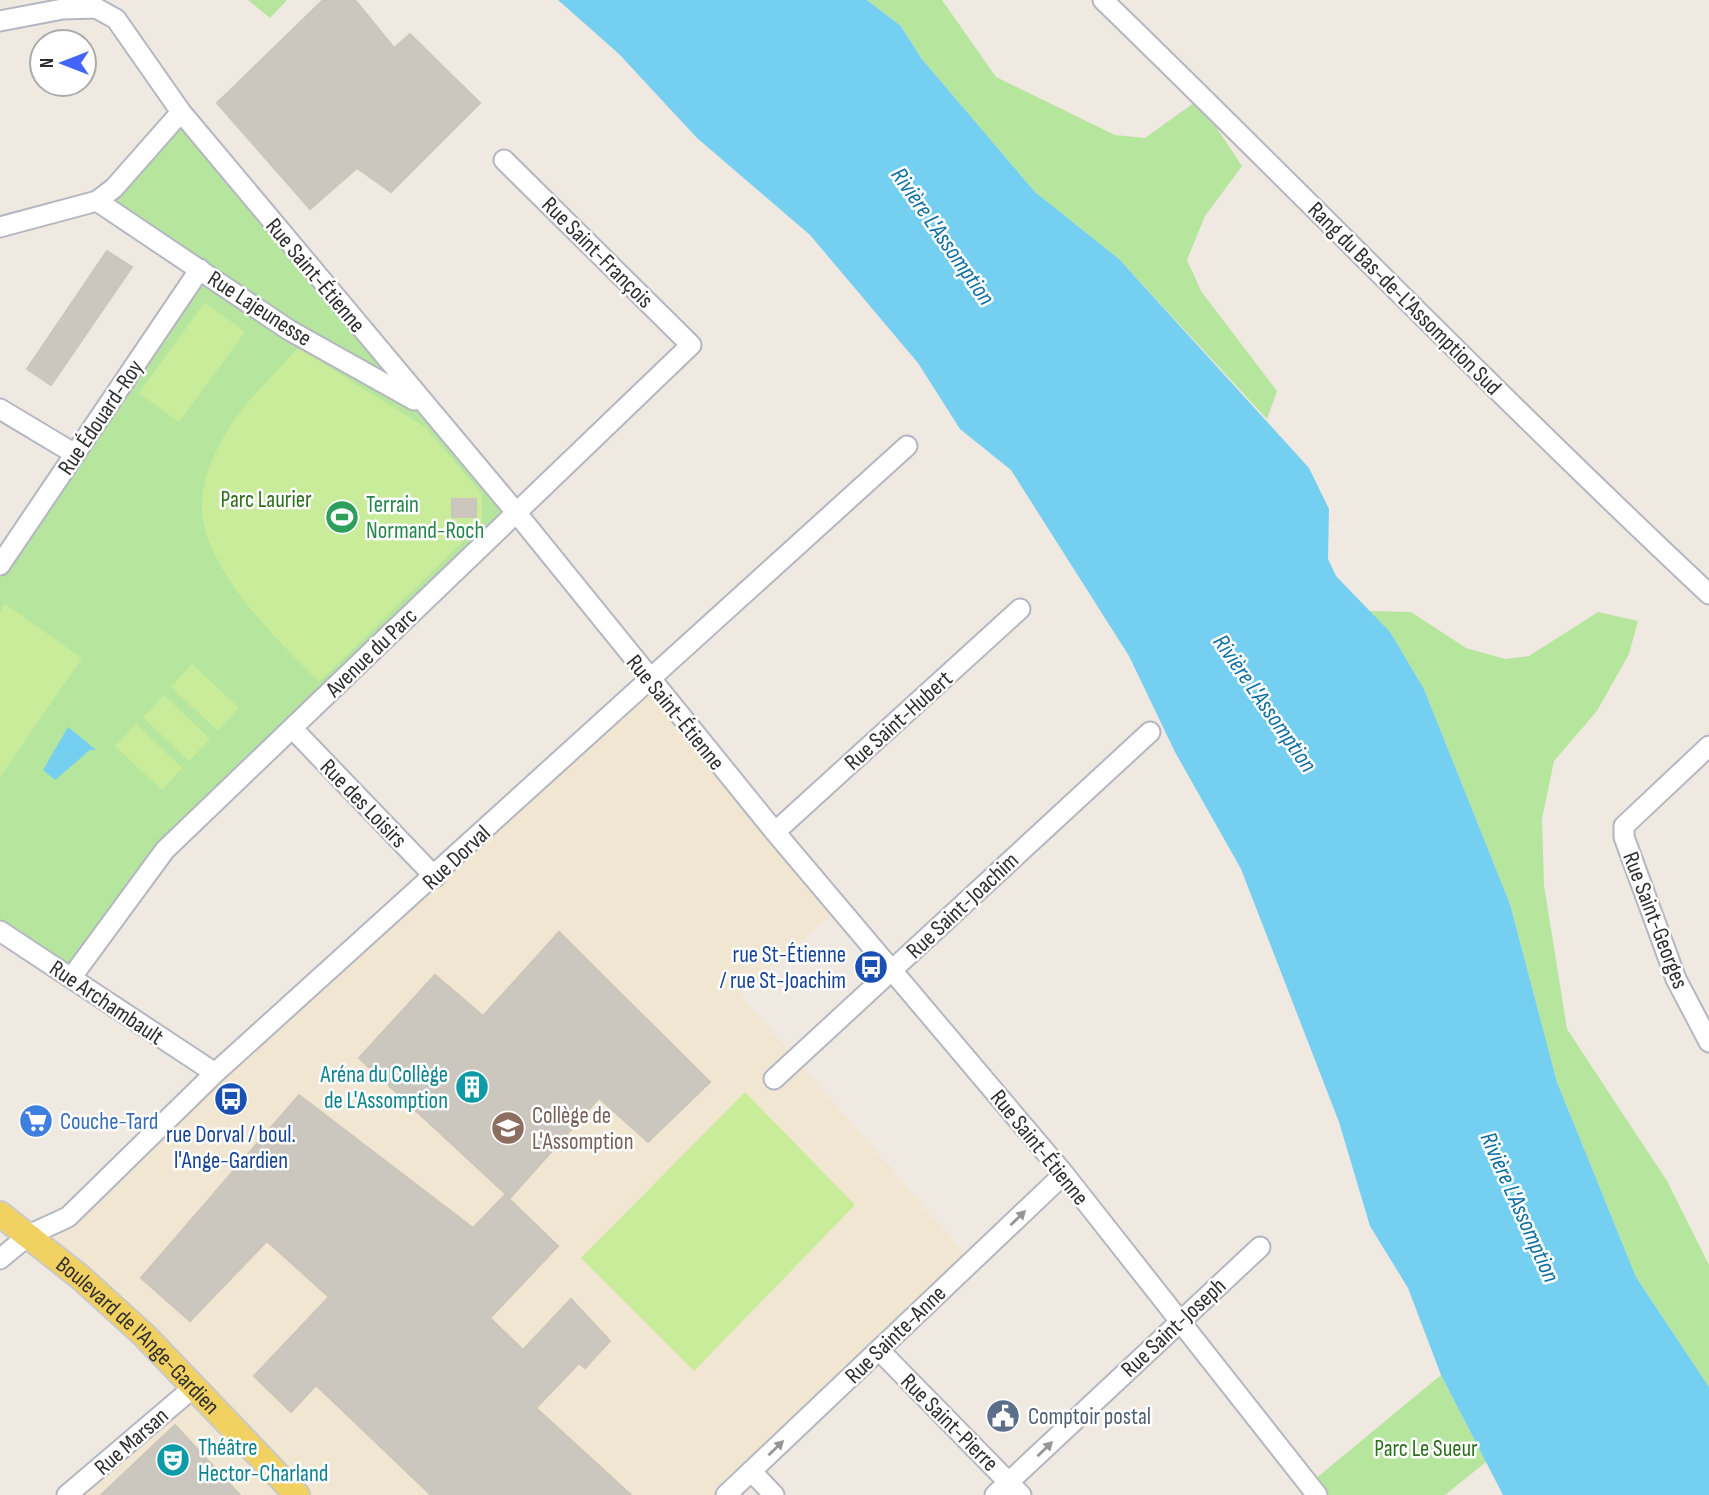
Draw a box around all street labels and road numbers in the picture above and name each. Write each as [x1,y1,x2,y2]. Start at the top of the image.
street label: Rue Saint-François [536,191,659,314]
street label: Rang du Bas-de-L'Assomption Sud [1302,196,1507,401]
street label: Rue Saint-Étienne [259,213,371,338]
street label: Rue Lajeunesse [202,265,317,353]
street label: Rue Édouard-Roy [52,355,150,481]
street label: Avenue du Parc [319,602,423,704]
street label: Rue Saint-Étienne [620,649,730,776]
street label: Rue Saint-Hubert [839,665,958,777]
street label: Rue des Loisirs [314,753,413,854]
street label: Rue Dorval [417,819,496,896]
street label: Rue Saint-Joachim [901,847,1025,965]
street label: Rue Saint-Georges [1616,848,1694,993]
street label: Rue Archambault [44,954,169,1051]
street label: Rue Saint-Étienne [984,1084,1094,1211]
street label: Boulevard de l'Ange-Gardien [50,1251,225,1421]
street label: Rue Saint-Joseph [1115,1272,1232,1383]
street label: Rue Sainte-Anne [839,1280,952,1390]
street label: Rue Saint-Pierre [895,1368,1004,1477]
street label: Rue Marsan [89,1402,174,1481]

